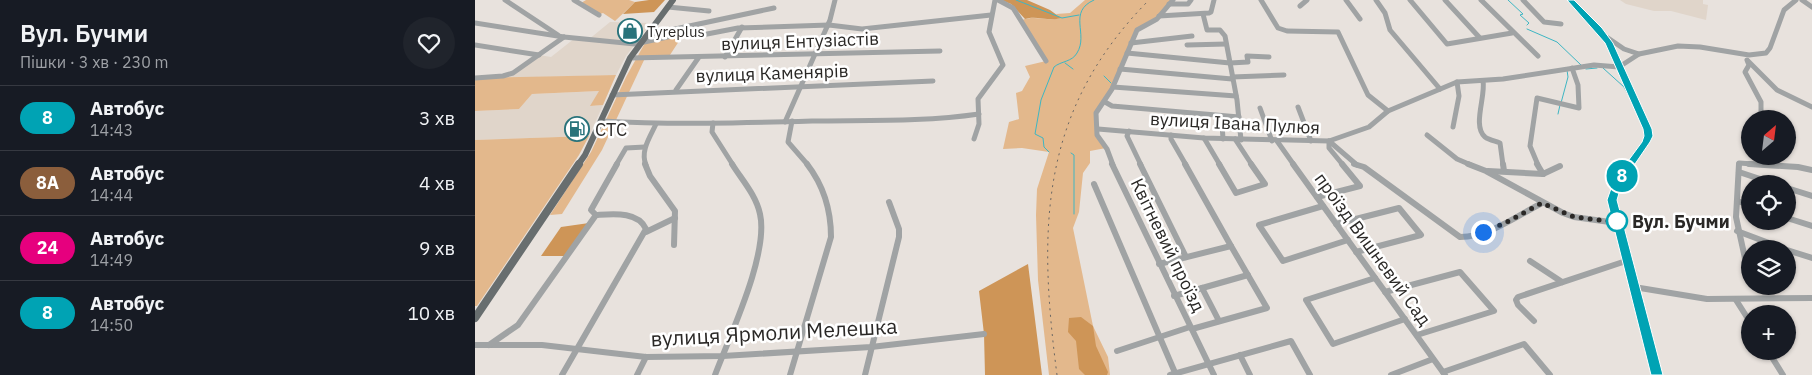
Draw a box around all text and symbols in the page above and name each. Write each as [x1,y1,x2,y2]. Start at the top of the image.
text: Вул. Бучми [20,17,148,49]
button: heart [403,17,455,69]
shop icon: Tyreplus [617,18,643,44]
place label: Tyreplus [647,22,705,41]
street label: вулиця Ентузіастів [721,27,879,55]
text: Пішки · 3 хв · 230 m [20,52,169,72]
street label: вулиця Каменярів [695,59,849,87]
text: Автобус [90,96,164,120]
text: 8 [42,106,53,129]
text: 3 хв [419,106,455,130]
street label: вулиця Івана Пулюя [1149,107,1321,139]
north arrow [1741,110,1796,165]
map controls [1741,110,1796,360]
fuel station icon: СТС [564,116,590,142]
place label: СТС [595,118,627,141]
text: 14:43 [90,120,133,140]
line badge: 8 [1606,160,1638,192]
text: Автобус [90,161,164,185]
text: 8 [1617,164,1627,187]
street label: проїзд Вишневий Сад [1310,168,1437,330]
text: 8А [36,171,59,194]
text: 4 хв [419,171,455,195]
street label: Квітневий проїзд [1126,174,1210,316]
button: locate [1741,175,1796,230]
text: 14:44 [90,185,133,205]
marker: Вул. Бучми [1606,210,1628,232]
place label: Вул. Бучми [1632,210,1730,233]
your location [1471,220,1496,245]
text: Автобус [90,226,164,250]
text: 24 [37,236,58,259]
text: 9 хв [419,236,455,260]
button: layers [1741,240,1796,295]
text: 14:49 [90,250,133,270]
text: Автобус [90,291,164,315]
text: 8 [42,301,53,324]
text: 10 хв [407,301,455,325]
button: + [1741,305,1796,360]
street label: вулиця Ярмоли Мелешка [650,312,898,352]
text: 14:50 [90,315,133,335]

